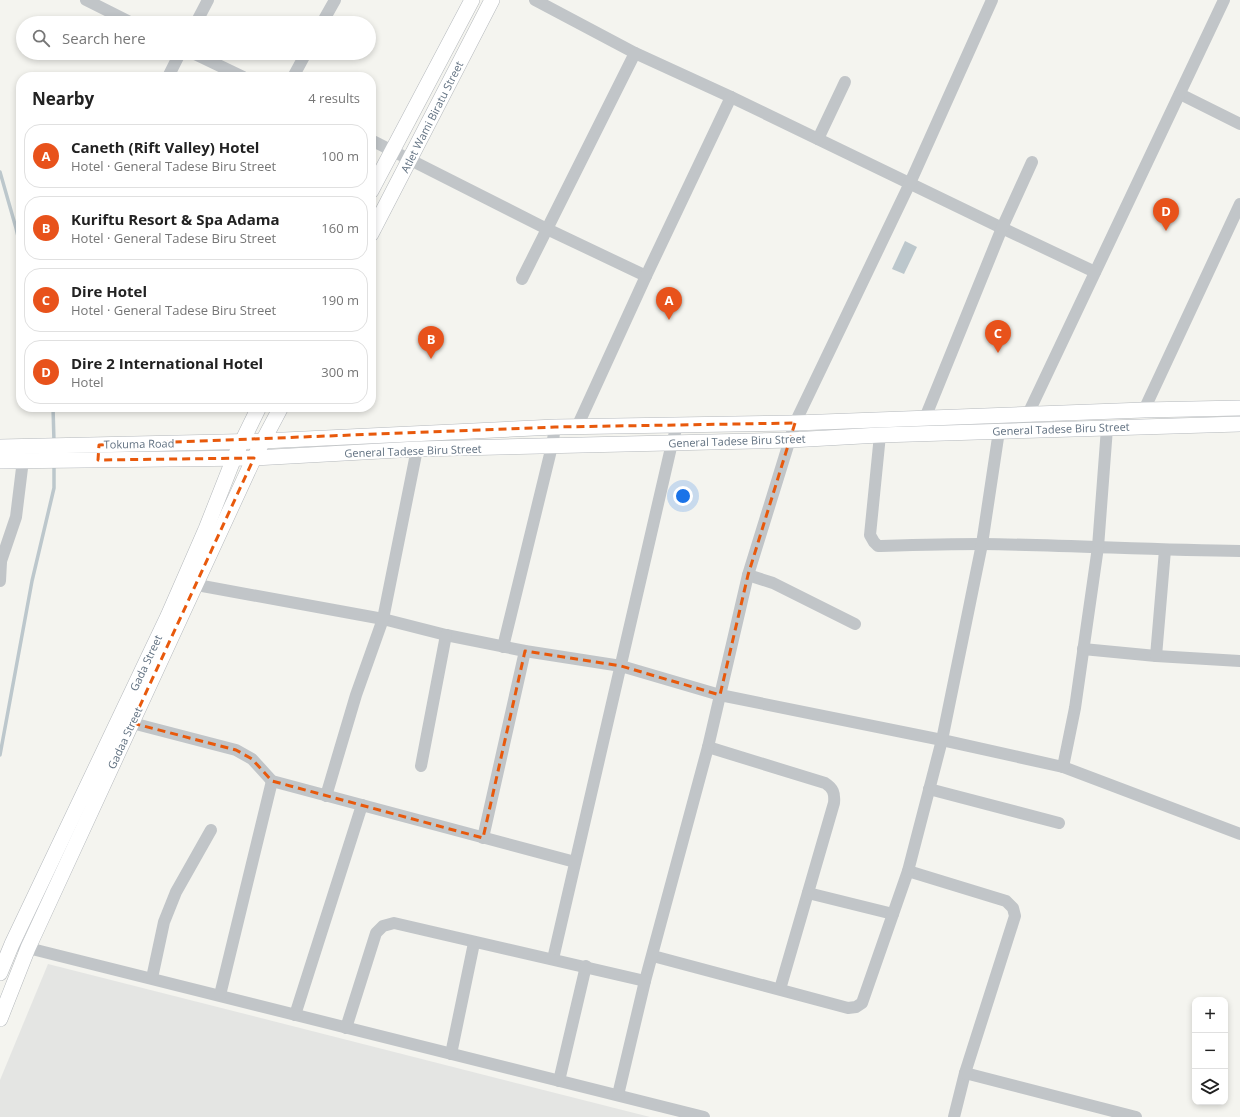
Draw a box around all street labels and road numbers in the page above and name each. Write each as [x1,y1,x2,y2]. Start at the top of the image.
street label: Atlet Wami Biratu Street [397,58,466,175]
street label: General Tadese Biru Street [992,419,1130,438]
street label: General Tadese Biru Street [668,431,806,450]
street label: Tokuma Road [104,435,174,452]
street label: General Tadese Biru Street [344,441,482,460]
street label: Gada Street [126,632,165,693]
street label: Gadaa Street [104,704,145,771]

